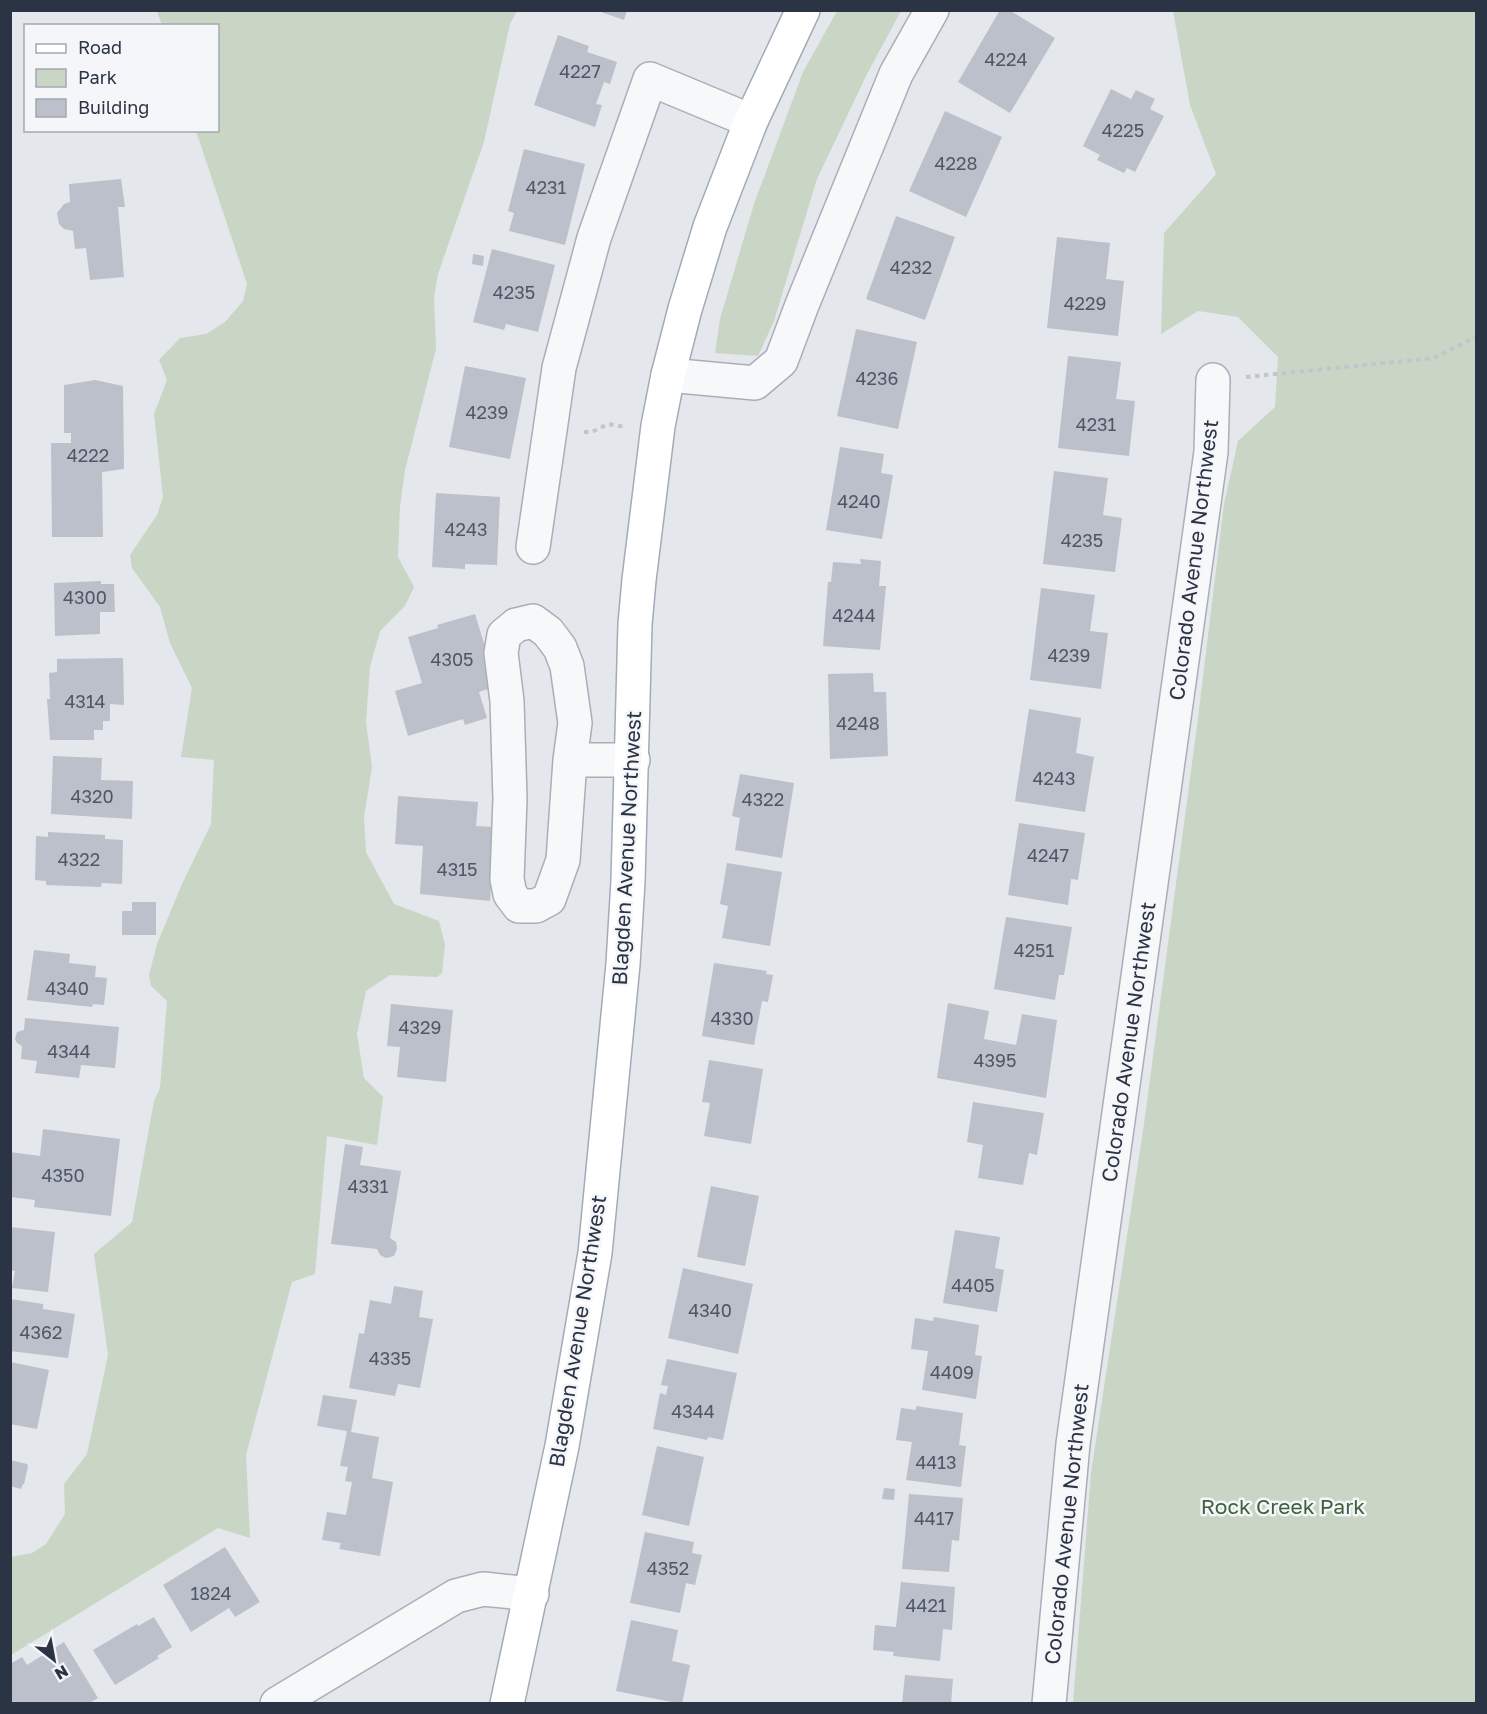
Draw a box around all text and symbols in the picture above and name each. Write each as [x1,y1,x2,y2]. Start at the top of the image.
legend [24,24,219,132]
text: Road [78,36,122,58]
house number: 4224 [985,48,1027,70]
house number: 4227 [559,60,601,82]
text: Park [78,66,117,88]
text: Building [78,96,149,118]
house number: 4225 [1102,119,1144,141]
house number: 4228 [935,152,977,174]
house number: 4231 [526,176,567,198]
house number: 4232 [890,256,932,278]
house number: 4235 [493,281,535,303]
house number: 4229 [1064,292,1106,314]
house number: 4236 [856,367,898,389]
house number: 4239 [466,401,508,423]
house number: 4231 [1076,413,1117,435]
street label: Colorado Avenue Northwest [1163,418,1223,702]
house number: 4222 [67,444,109,466]
house number: 4240 [837,490,881,512]
house number: 4243 [445,518,487,540]
house number: 4235 [1061,529,1103,551]
house number: 4300 [63,586,107,608]
house number: 4244 [832,604,876,626]
house number: 4239 [1048,644,1090,666]
house number: 4305 [430,648,474,670]
house number: 4314 [64,690,106,712]
street label: Blagden Avenue Northwest [606,710,646,986]
house number: 4248 [836,712,880,734]
house number: 4243 [1033,767,1075,789]
house number: 4320 [70,785,114,807]
house number: 4322 [742,788,784,810]
house number: 4247 [1027,844,1069,866]
house number: 4322 [58,848,100,870]
house number: 4315 [437,858,477,880]
street label: Colorado Avenue Northwest [1095,900,1161,1184]
house number: 4251 [1014,939,1055,961]
house number: 4340 [45,977,89,999]
house number: 4330 [710,1007,754,1029]
house number: 4329 [399,1016,441,1038]
house number: 4344 [47,1040,91,1062]
house number: 4395 [974,1049,1016,1071]
house number: 4350 [41,1164,85,1186]
house number: 4331 [348,1175,389,1197]
street label: Blagden Avenue Northwest [543,1193,611,1469]
house number: 4405 [951,1274,995,1296]
house number: 4340 [688,1299,732,1321]
house number: 4362 [20,1321,62,1343]
house number: 4335 [369,1347,411,1369]
house number: 4409 [930,1361,974,1383]
street label: Colorado Avenue Northwest [1038,1382,1094,1666]
house number: 4344 [671,1400,715,1422]
house number: 4413 [915,1451,957,1473]
park label: Rock Creek Park [1201,1493,1365,1519]
house number: 4417 [914,1507,954,1529]
house number: 4352 [647,1557,689,1579]
house number: 1824 [190,1582,232,1604]
house number: 4421 [905,1594,947,1616]
north arrow [24,1630,84,1690]
text: N [51,1661,72,1685]

